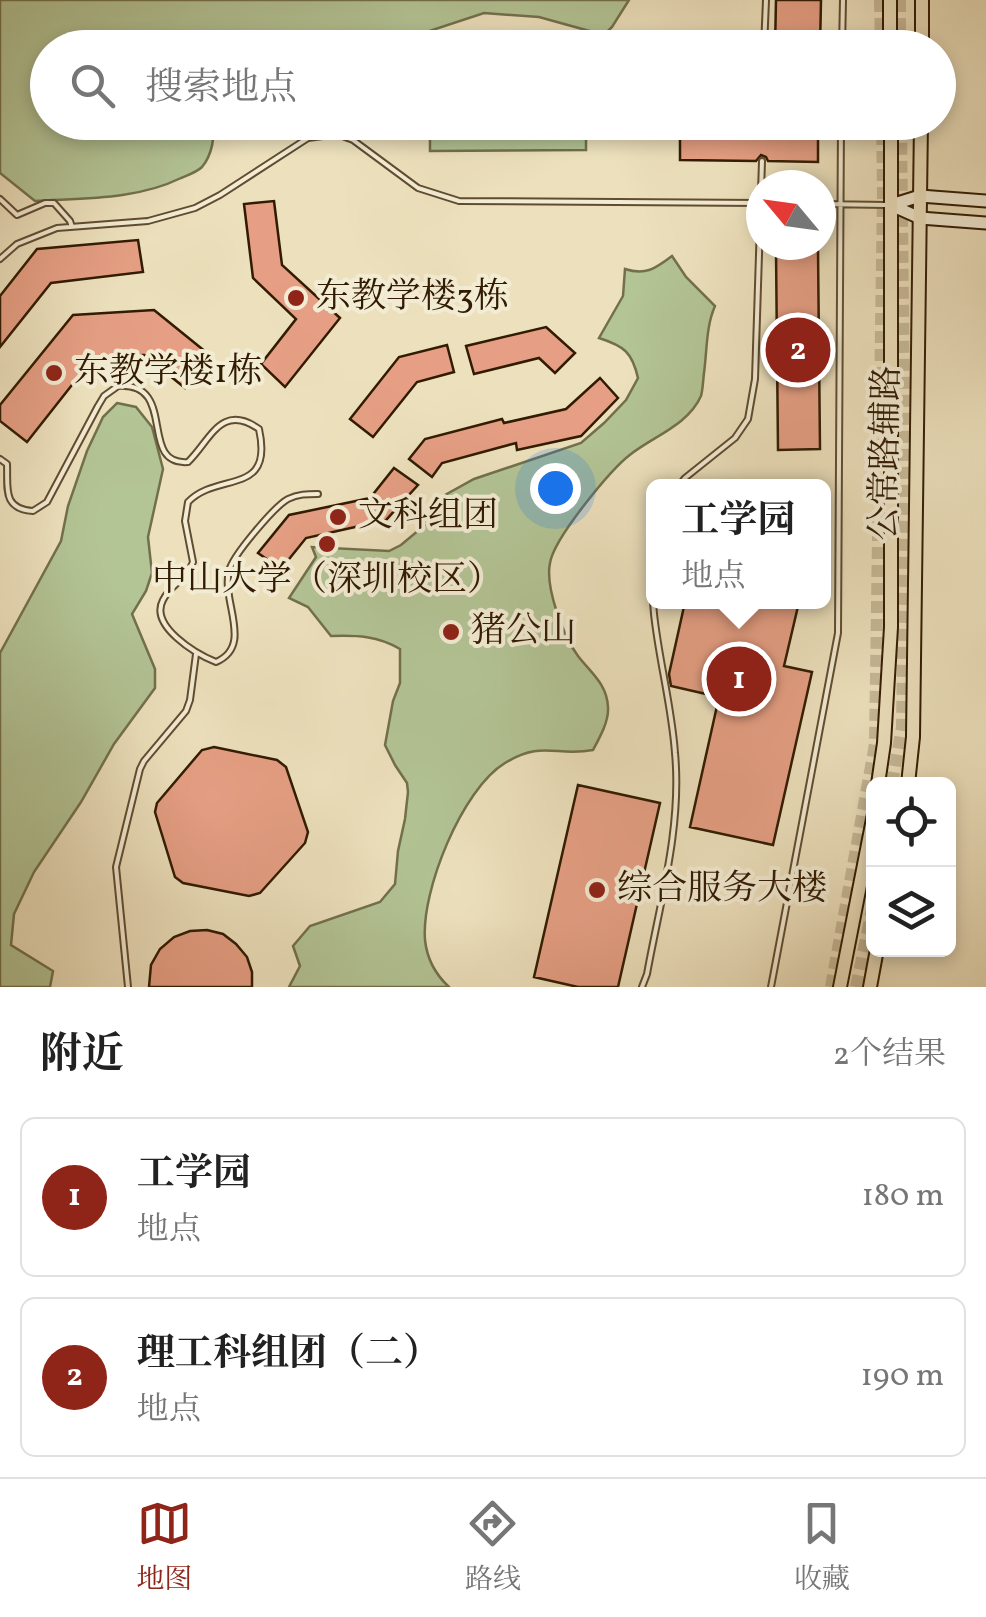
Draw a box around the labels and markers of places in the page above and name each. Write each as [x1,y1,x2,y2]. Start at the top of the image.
place label: 东教学楼3栋 [316,274,509,322]
marker: 东教学楼3栋 [285,287,307,309]
pin: 2 [766,312,830,388]
place label: 东教学楼1栋 [74,349,263,397]
marker: 东教学楼1栋 [43,362,65,384]
place label: 文科组团 [358,493,498,541]
marker: 文科组团 [327,506,349,528]
marker: 中山大学（深圳校区） [316,533,338,555]
place label: 中山大学（深圳校区） [152,557,502,605]
place label: 猪公山 [471,608,576,656]
marker: 猪公山 [440,621,462,643]
pin: 1 [706,642,772,716]
place label: 综合服务大楼 [617,866,827,914]
marker: 综合服务大楼 [586,879,608,901]

